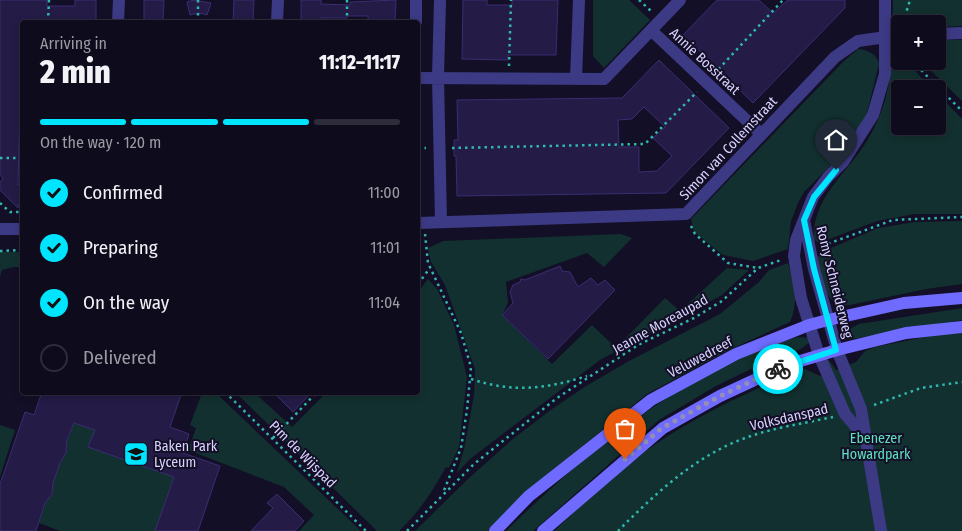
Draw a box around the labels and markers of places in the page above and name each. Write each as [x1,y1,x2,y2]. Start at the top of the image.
pin [815,119,857,170]
pin [604,408,646,459]
place label: Baken Park Lyceum [154,438,218,471]
school or university icon: Baken Park Lyceum [123,441,149,467]

